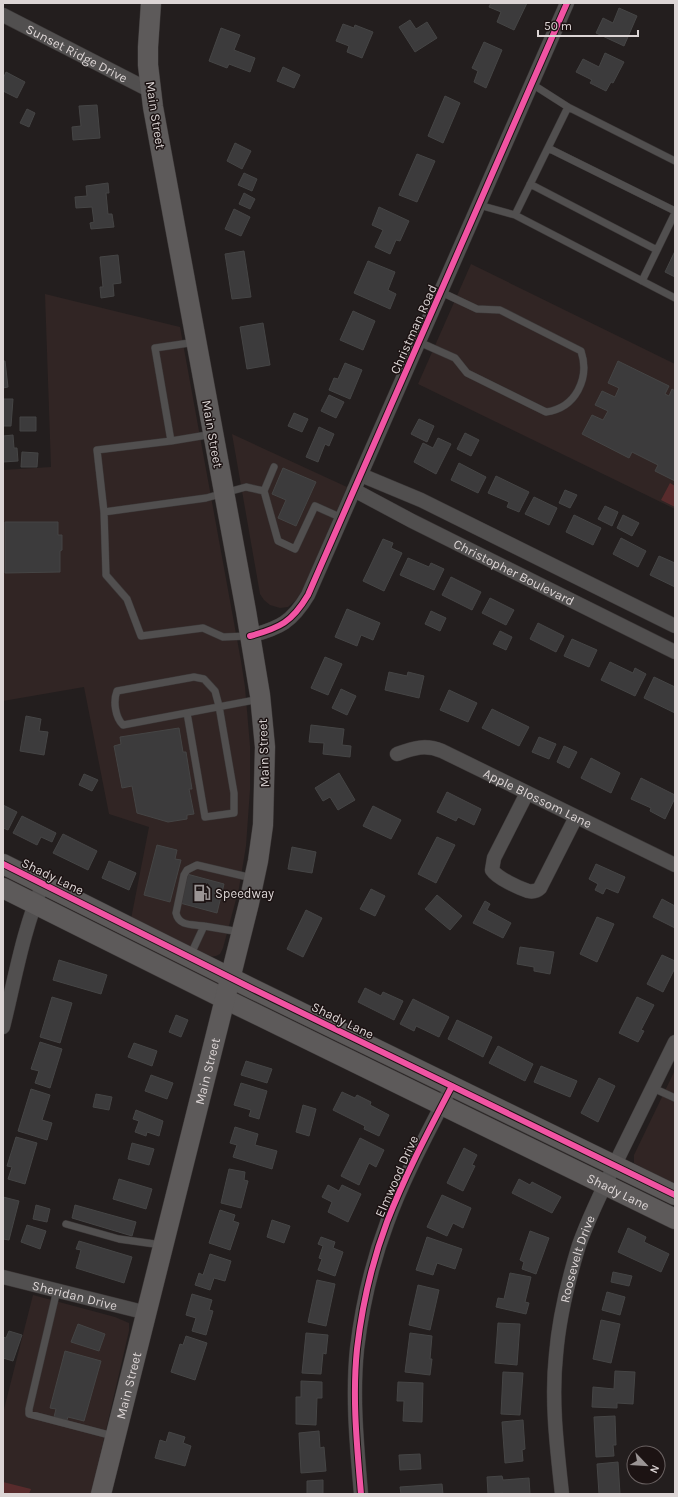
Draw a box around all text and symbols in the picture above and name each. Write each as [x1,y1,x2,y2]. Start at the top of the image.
scale bar [538,12,638,38]
text: 50 m [544,19,572,33]
street label: Sunset Ridge Drive [23,21,130,86]
street label: Main Street [143,80,168,150]
street label: Christman Road [387,282,440,376]
street label: Main Street [199,399,226,469]
street label: Christopher Boulevard [451,536,577,609]
street label: Main Street [255,718,272,788]
street label: Apple Blossom Lane [481,765,594,831]
street label: Shady Lane [19,855,87,898]
fuel station icon: Speedway [192,883,212,903]
place label: Speedway [215,886,274,901]
street label: Shady Lane [309,999,377,1042]
street label: Main Street [192,1036,223,1106]
street label: Elmwood Drive [372,1133,421,1219]
street label: Shady Lane [584,1170,652,1213]
street label: Roosevelt Drive [557,1213,598,1304]
street label: Sheridan Drive [31,1278,119,1313]
street label: Main Street [113,1350,144,1421]
north arrow [626,1445,666,1485]
text: N [647,1463,662,1475]

